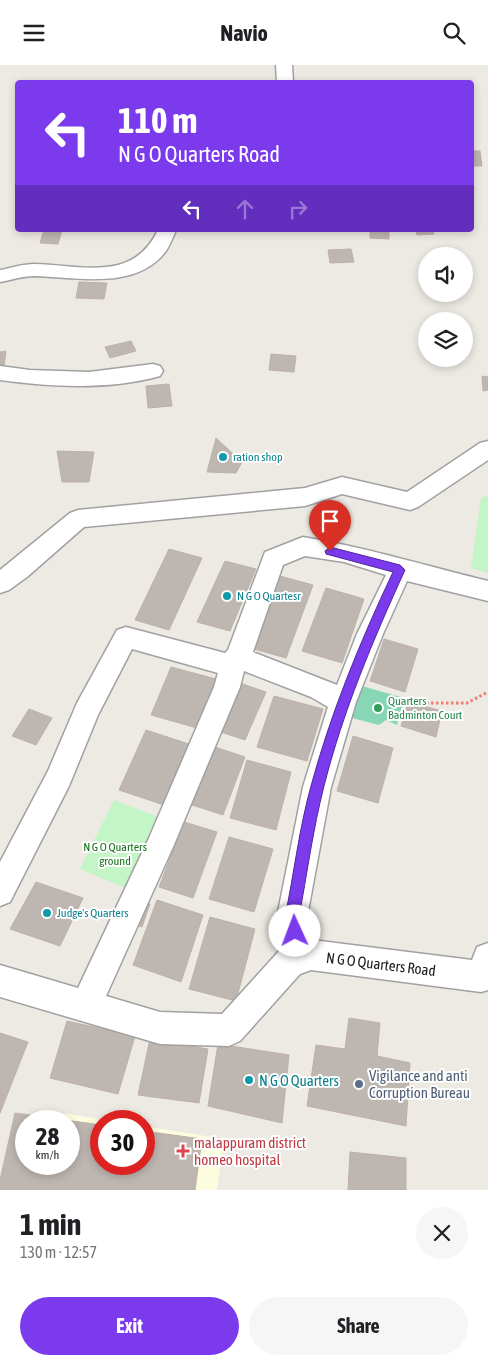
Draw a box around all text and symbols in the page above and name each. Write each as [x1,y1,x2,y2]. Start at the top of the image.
icon: menu [20,19,48,47]
icon: search [440,19,468,47]
text: Navio [220,20,268,46]
icon: left [35,100,100,165]
text: 110 m [118,100,197,140]
text: N G O Quarters Road [118,141,280,167]
icon: left [178,195,206,223]
icon: ahead [231,195,259,223]
icon: right [284,195,312,223]
map controls [418,247,473,367]
button: sound [418,247,473,302]
button: layers [418,312,473,367]
place label: ration shop [233,450,283,464]
marker: ration shop [217,451,229,463]
pin [309,500,351,551]
icon: arrive [316,507,344,535]
place label: N G O Quartesr [237,589,301,603]
marker: N G O Quartesr [221,590,233,602]
place label: Quarters Badminton Court [388,694,463,722]
marker: Quarters Badminton Court [372,702,384,714]
park label: N G O Quarters ground [83,840,147,868]
position arrow [268,904,320,956]
place label: Judge's Quarters [57,906,129,920]
marker: Judge's Quarters [41,907,53,919]
street label: N G O Quarters Road [325,949,437,979]
place label: Vigilance and anti Corruption Bureau [369,1067,470,1101]
place label: N G O Quarters [259,1072,339,1089]
marker: N G O Quarters [243,1074,255,1086]
marker: Vigilance and anti Corruption Bureau [353,1078,365,1090]
speed limit sign: 30 [90,1110,155,1175]
text: 28 [36,1122,59,1150]
place label: malappuram district homeo hospital [194,1134,306,1168]
marker: malappuram district homeo hospital [176,1144,190,1158]
text: km/h [36,1148,59,1162]
text: 1 min [20,1207,81,1241]
button: close [416,1207,468,1259]
text: 130 m · 12:57 [20,1243,97,1261]
button: Exit [20,1297,239,1355]
button: Share [249,1297,468,1355]

